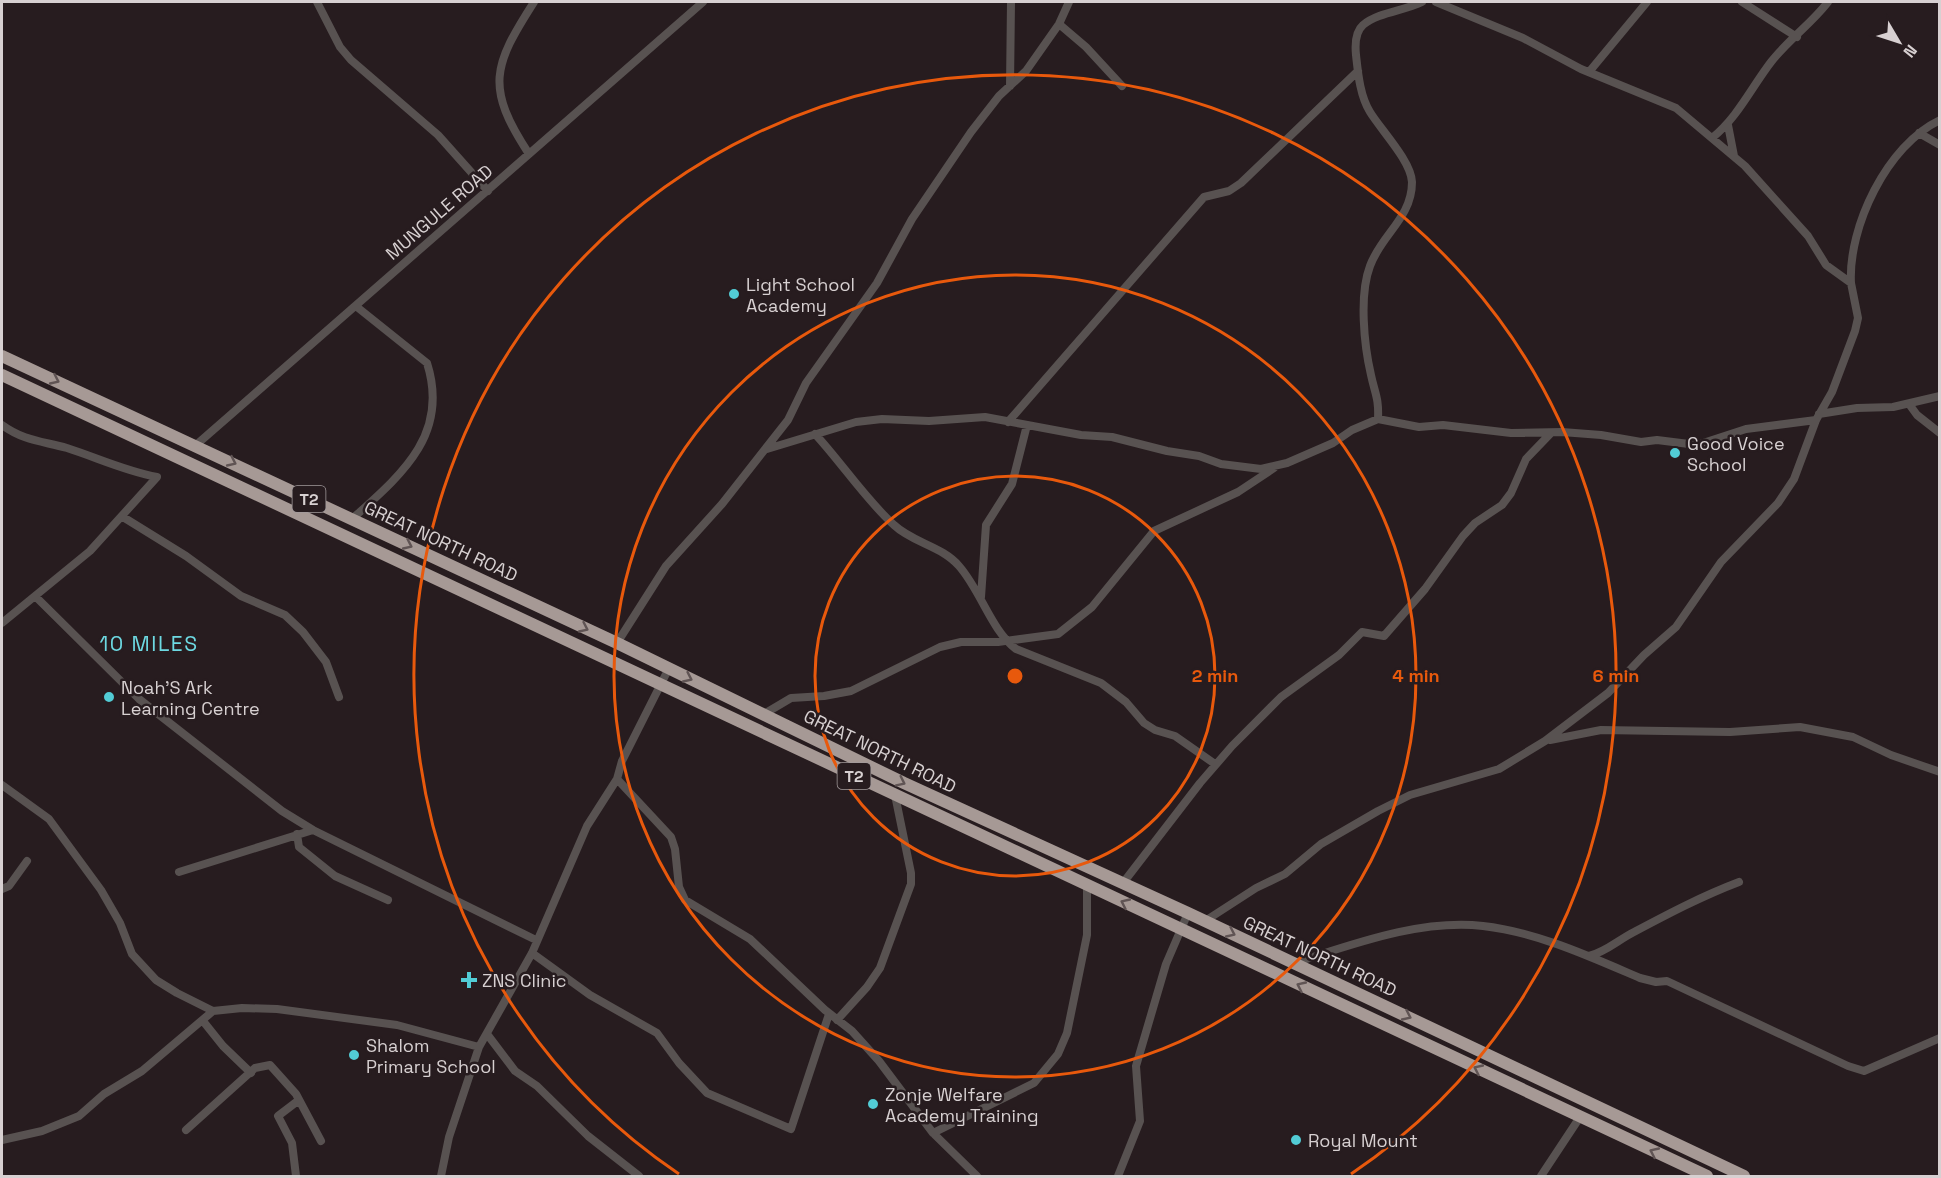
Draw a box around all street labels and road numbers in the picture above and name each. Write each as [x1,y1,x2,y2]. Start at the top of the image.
street label: MUNGULE ROAD [381,159,497,265]
road number: T2 [292,486,326,512]
street label: GREAT NORTH ROAD [361,495,521,587]
street label: GREAT NORTH ROAD [800,704,960,798]
road number: T2 [838,763,870,789]
street label: GREAT NORTH ROAD [1240,910,1400,1002]

